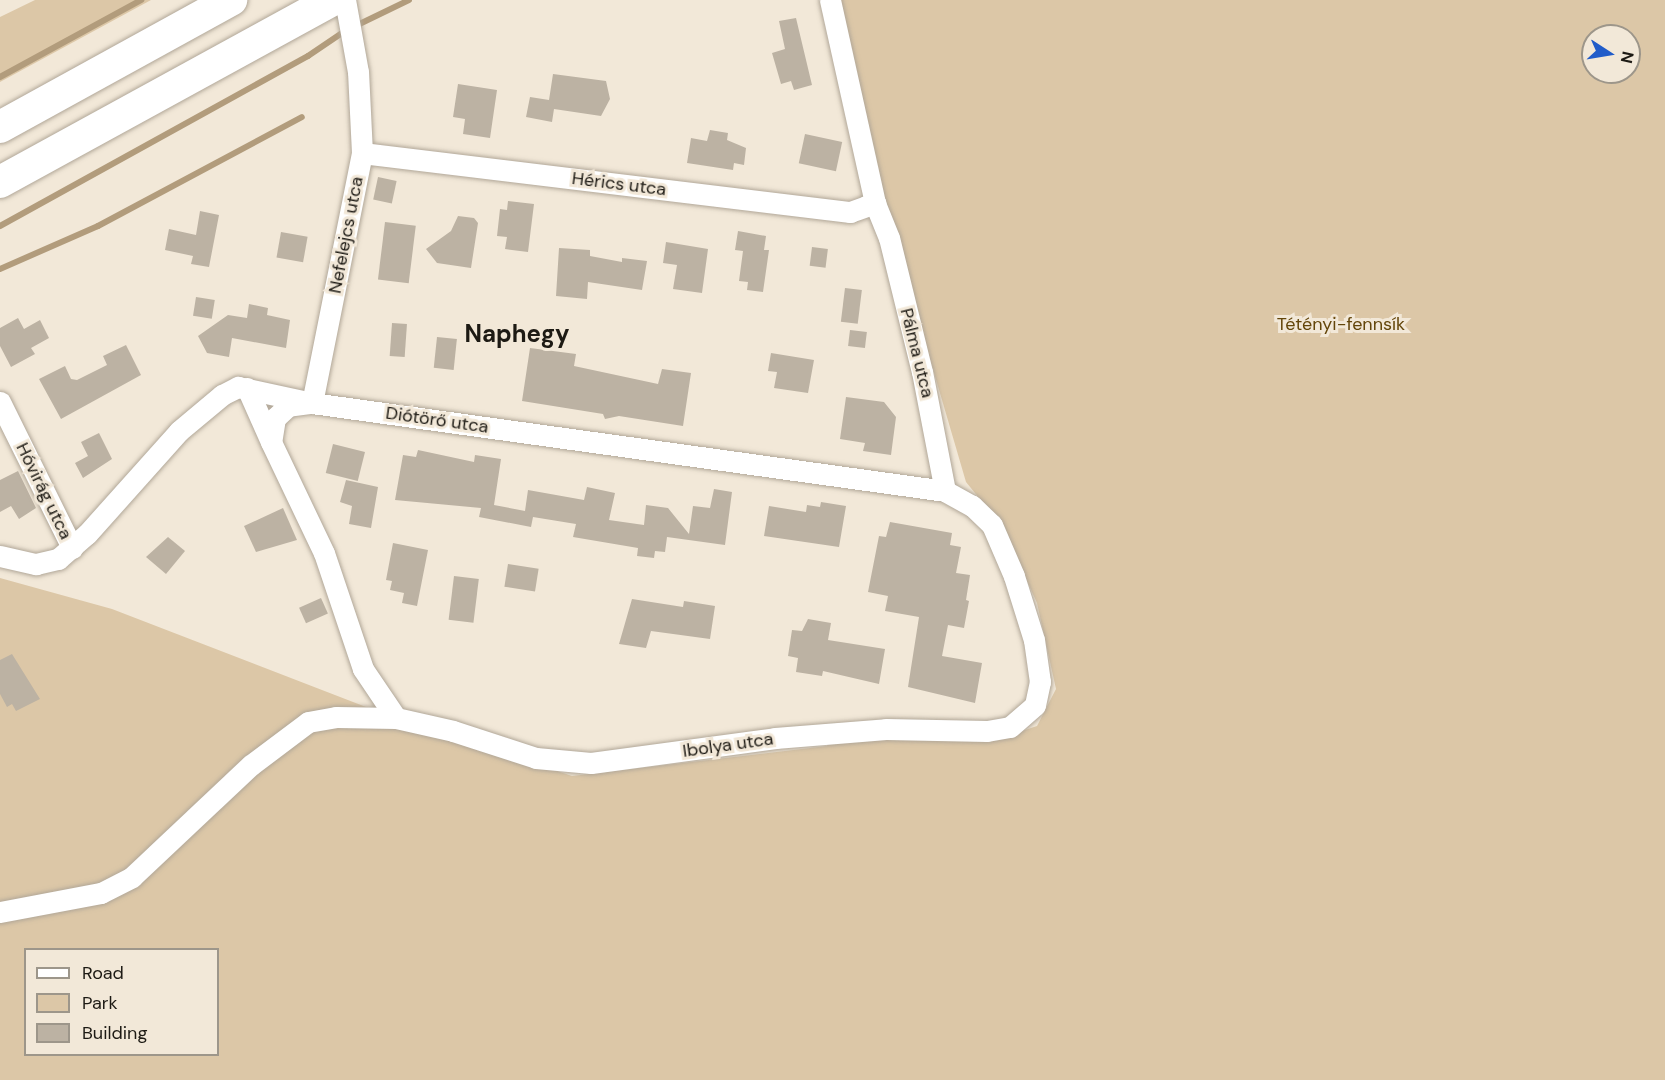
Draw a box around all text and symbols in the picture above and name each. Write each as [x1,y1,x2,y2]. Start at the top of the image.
north arrow [1581,24,1641,84]
text: N [1616,50,1639,65]
street label: Hérics utca [571,168,667,200]
street label: Nefelejcs utca [324,175,368,295]
street label: Pálma utca [895,306,939,400]
park label: Tétényi-fennsík [1277,313,1405,335]
district label: Naphegy [464,320,570,348]
street label: Diótörő utca [384,402,490,438]
street label: Hóvirág utca [11,439,77,543]
street label: Ibolya utca [681,728,775,762]
legend [24,948,219,1056]
text: Road [82,961,124,985]
text: Park [82,991,118,1015]
text: Building [82,1021,147,1045]

